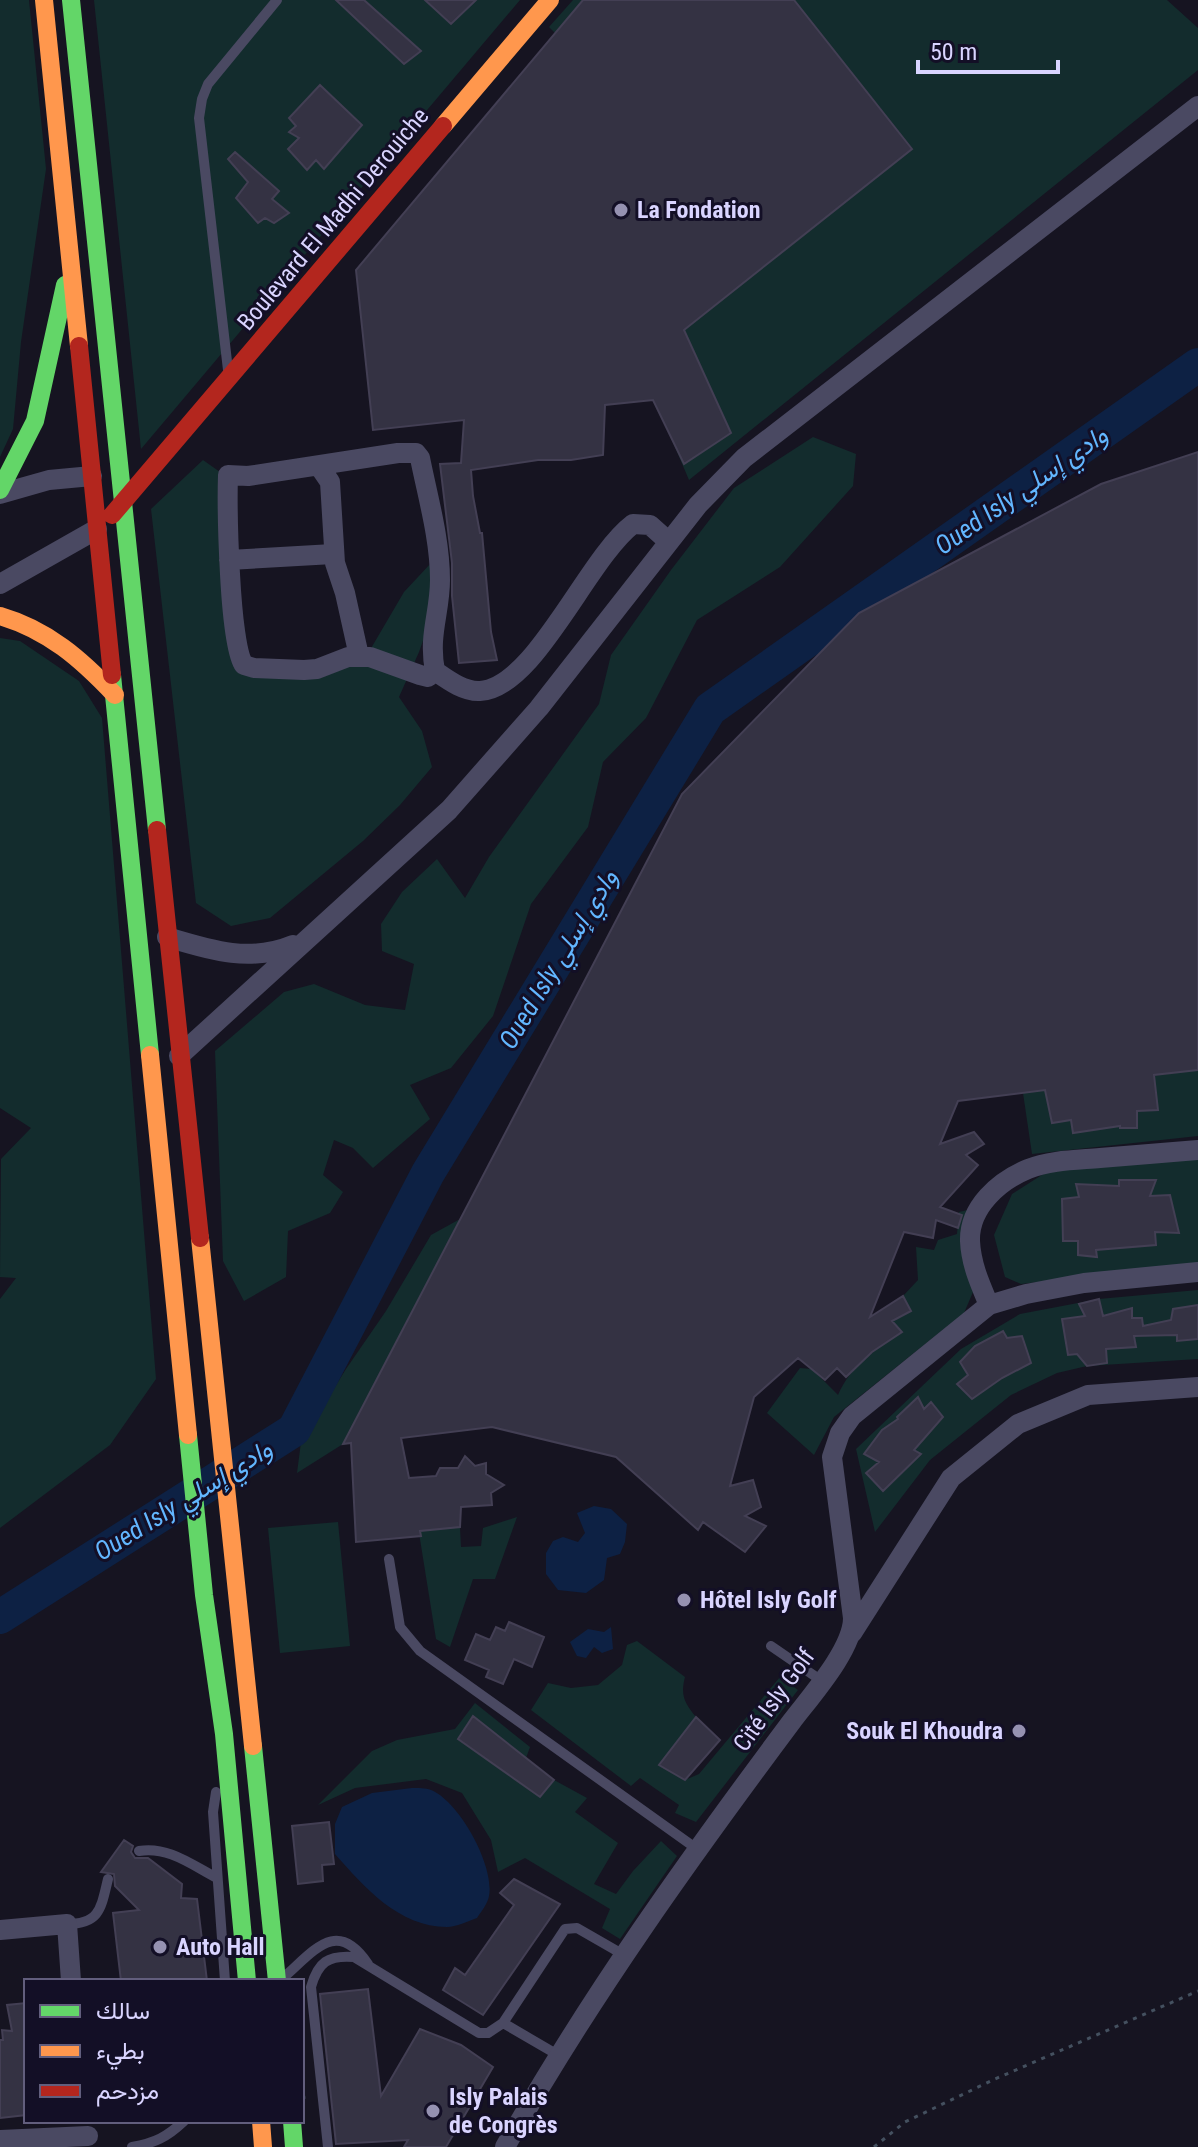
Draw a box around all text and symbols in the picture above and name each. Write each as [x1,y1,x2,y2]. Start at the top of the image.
scale bar [918,24,1058,74]
text: 50 m [930,38,977,66]
street label: Boulevard El Madhi Derouiche [232,102,434,336]
place label: La Fondation [637,196,761,224]
marker: La Fondation [612,201,630,219]
water label: Oued Isly وادي إسلي [929,419,1117,566]
water label: Oued Isly وادي إسلي [493,864,629,1057]
water label: Oued Isly وادي إسلي [89,1433,281,1572]
place label: Hôtel Isly Golf [700,1586,837,1614]
marker: Hôtel Isly Golf [675,1591,693,1609]
street label: Cité Isly Golf [727,1643,821,1757]
place label: Souk El Khoudra [846,1717,1003,1745]
marker: Souk El Khoudra [1010,1722,1028,1740]
place label: Auto Hall [176,1933,265,1961]
marker: Auto Hall [151,1938,169,1956]
legend [24,1979,304,2123]
text: سالك [96,1997,150,2025]
text: بطيء [96,2037,145,2070]
text: مزدحم [96,2077,159,2107]
place label: Isly Palais de Congrès [449,2083,558,2139]
marker: Isly Palais de Congrès [424,2102,442,2120]

